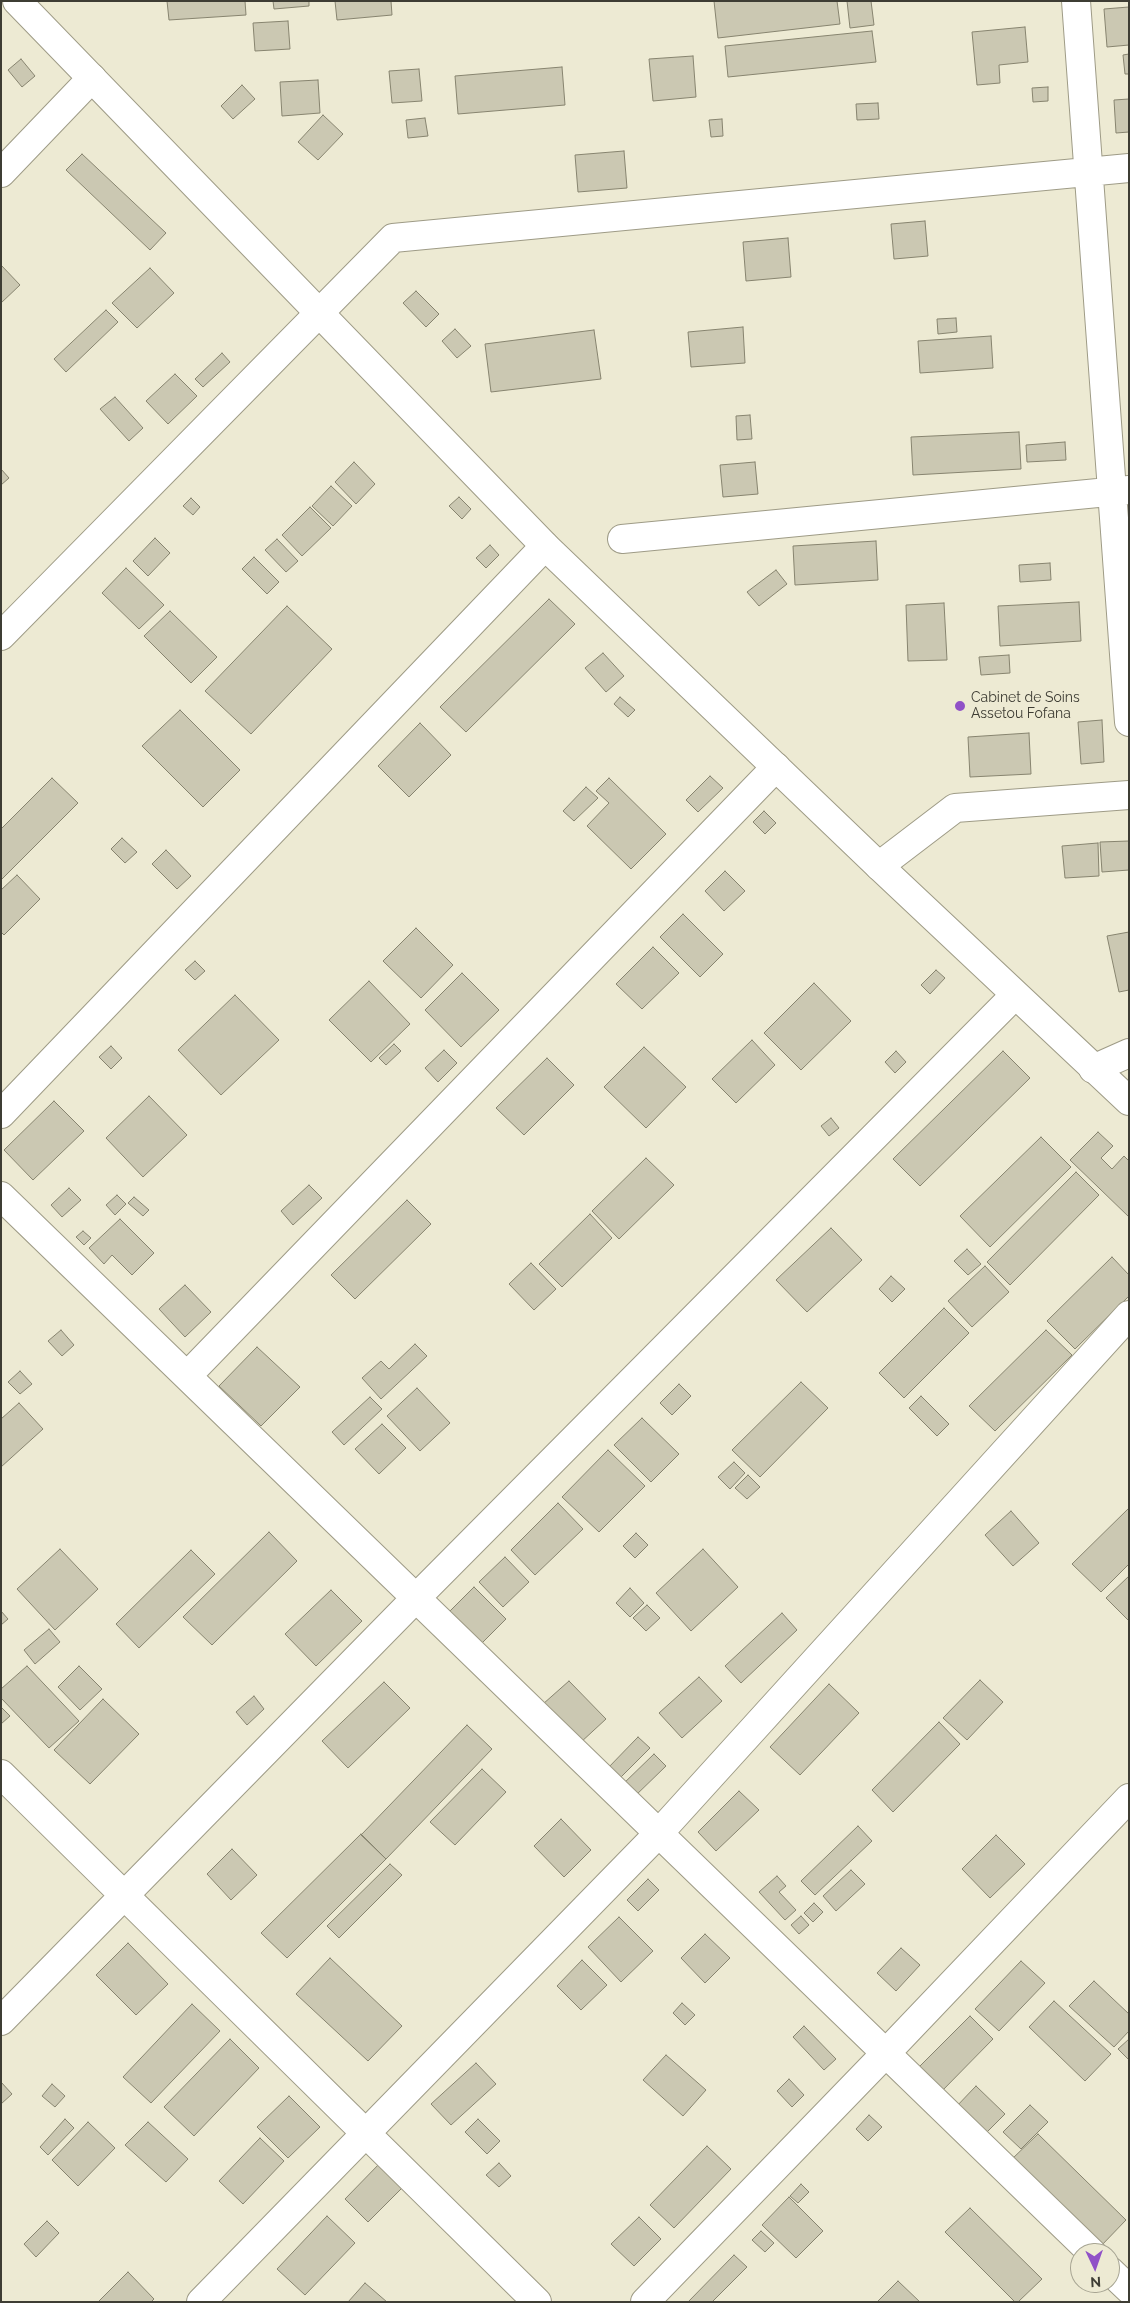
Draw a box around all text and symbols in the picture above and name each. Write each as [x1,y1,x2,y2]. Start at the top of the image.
place label: Cabinet de Soins Assetou Fofana [971,690,1080,722]
marker: Cabinet de Soins Assetou Fofana [953,699,967,713]
north arrow [1070,2243,1120,2293]
text: N [1090,2274,1101,2290]

